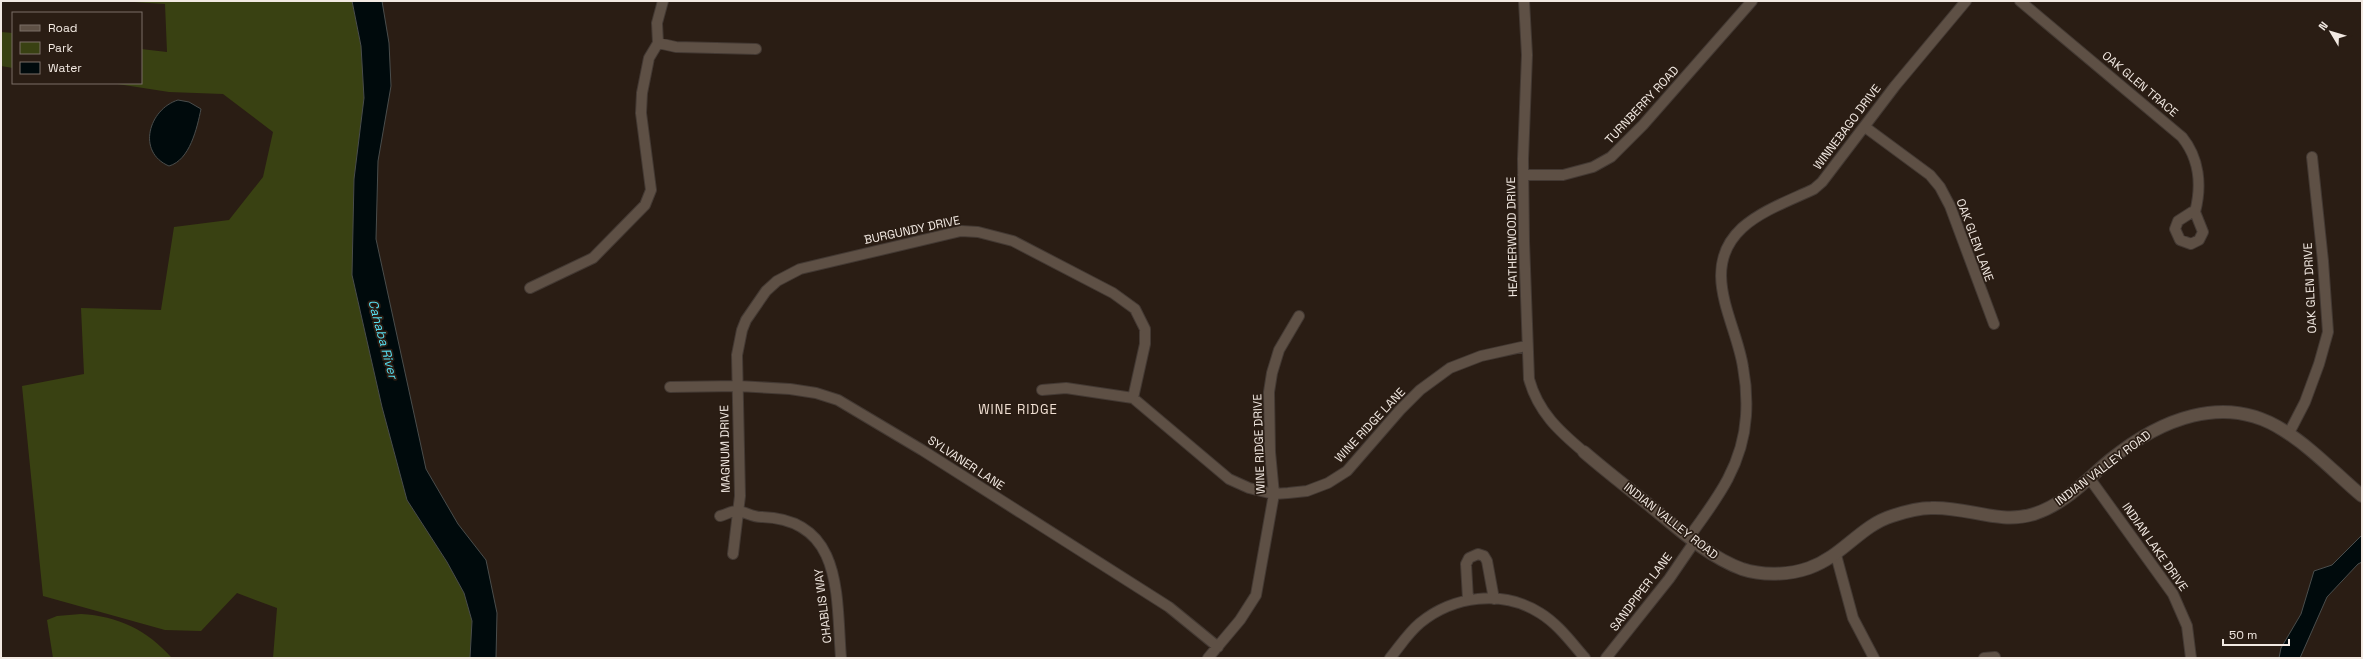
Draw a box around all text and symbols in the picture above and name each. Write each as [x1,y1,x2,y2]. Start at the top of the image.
legend [12,12,142,84]
north arrow [2311,12,2351,52]
text: N [2315,19,2331,33]
text: Road [48,20,77,36]
text: Park [48,40,73,56]
street label: OAK GLEN TRACE [2099,48,2181,121]
text: Water [48,60,82,76]
street label: TURNBERRY ROAD [1602,62,1682,148]
street label: WINNEBAGO DRIVE [1810,81,1885,173]
street label: HEATHERWOOD DRIVE [1503,176,1521,297]
street label: OAK GLEN LANE [1953,196,1997,284]
street label: BURGUNDY DRIVE [862,212,962,248]
street label: OAK GLEN DRIVE [2300,242,2320,334]
water label: Cahaba River [364,298,402,382]
street label: WINE RIDGE LANE [1331,384,1409,466]
street label: WINE RIDGE DRIVE [1249,393,1269,494]
district label: WINE RIDGE [978,401,1058,418]
street label: MAGNUM DRIVE [716,405,734,493]
street label: INDIAN VALLEY ROAD [2052,427,2154,509]
street label: SYLVANER LANE [924,432,1008,494]
street label: INDIAN VALLEY ROAD [1620,479,1722,563]
street label: INDIAN LAKE DRIVE [2119,500,2192,595]
street label: SANDPIPER LANE [1606,549,1676,635]
street label: CHABLIS WAY [810,567,836,644]
scale bar [2223,621,2289,647]
text: 50 m [2229,627,2257,643]

